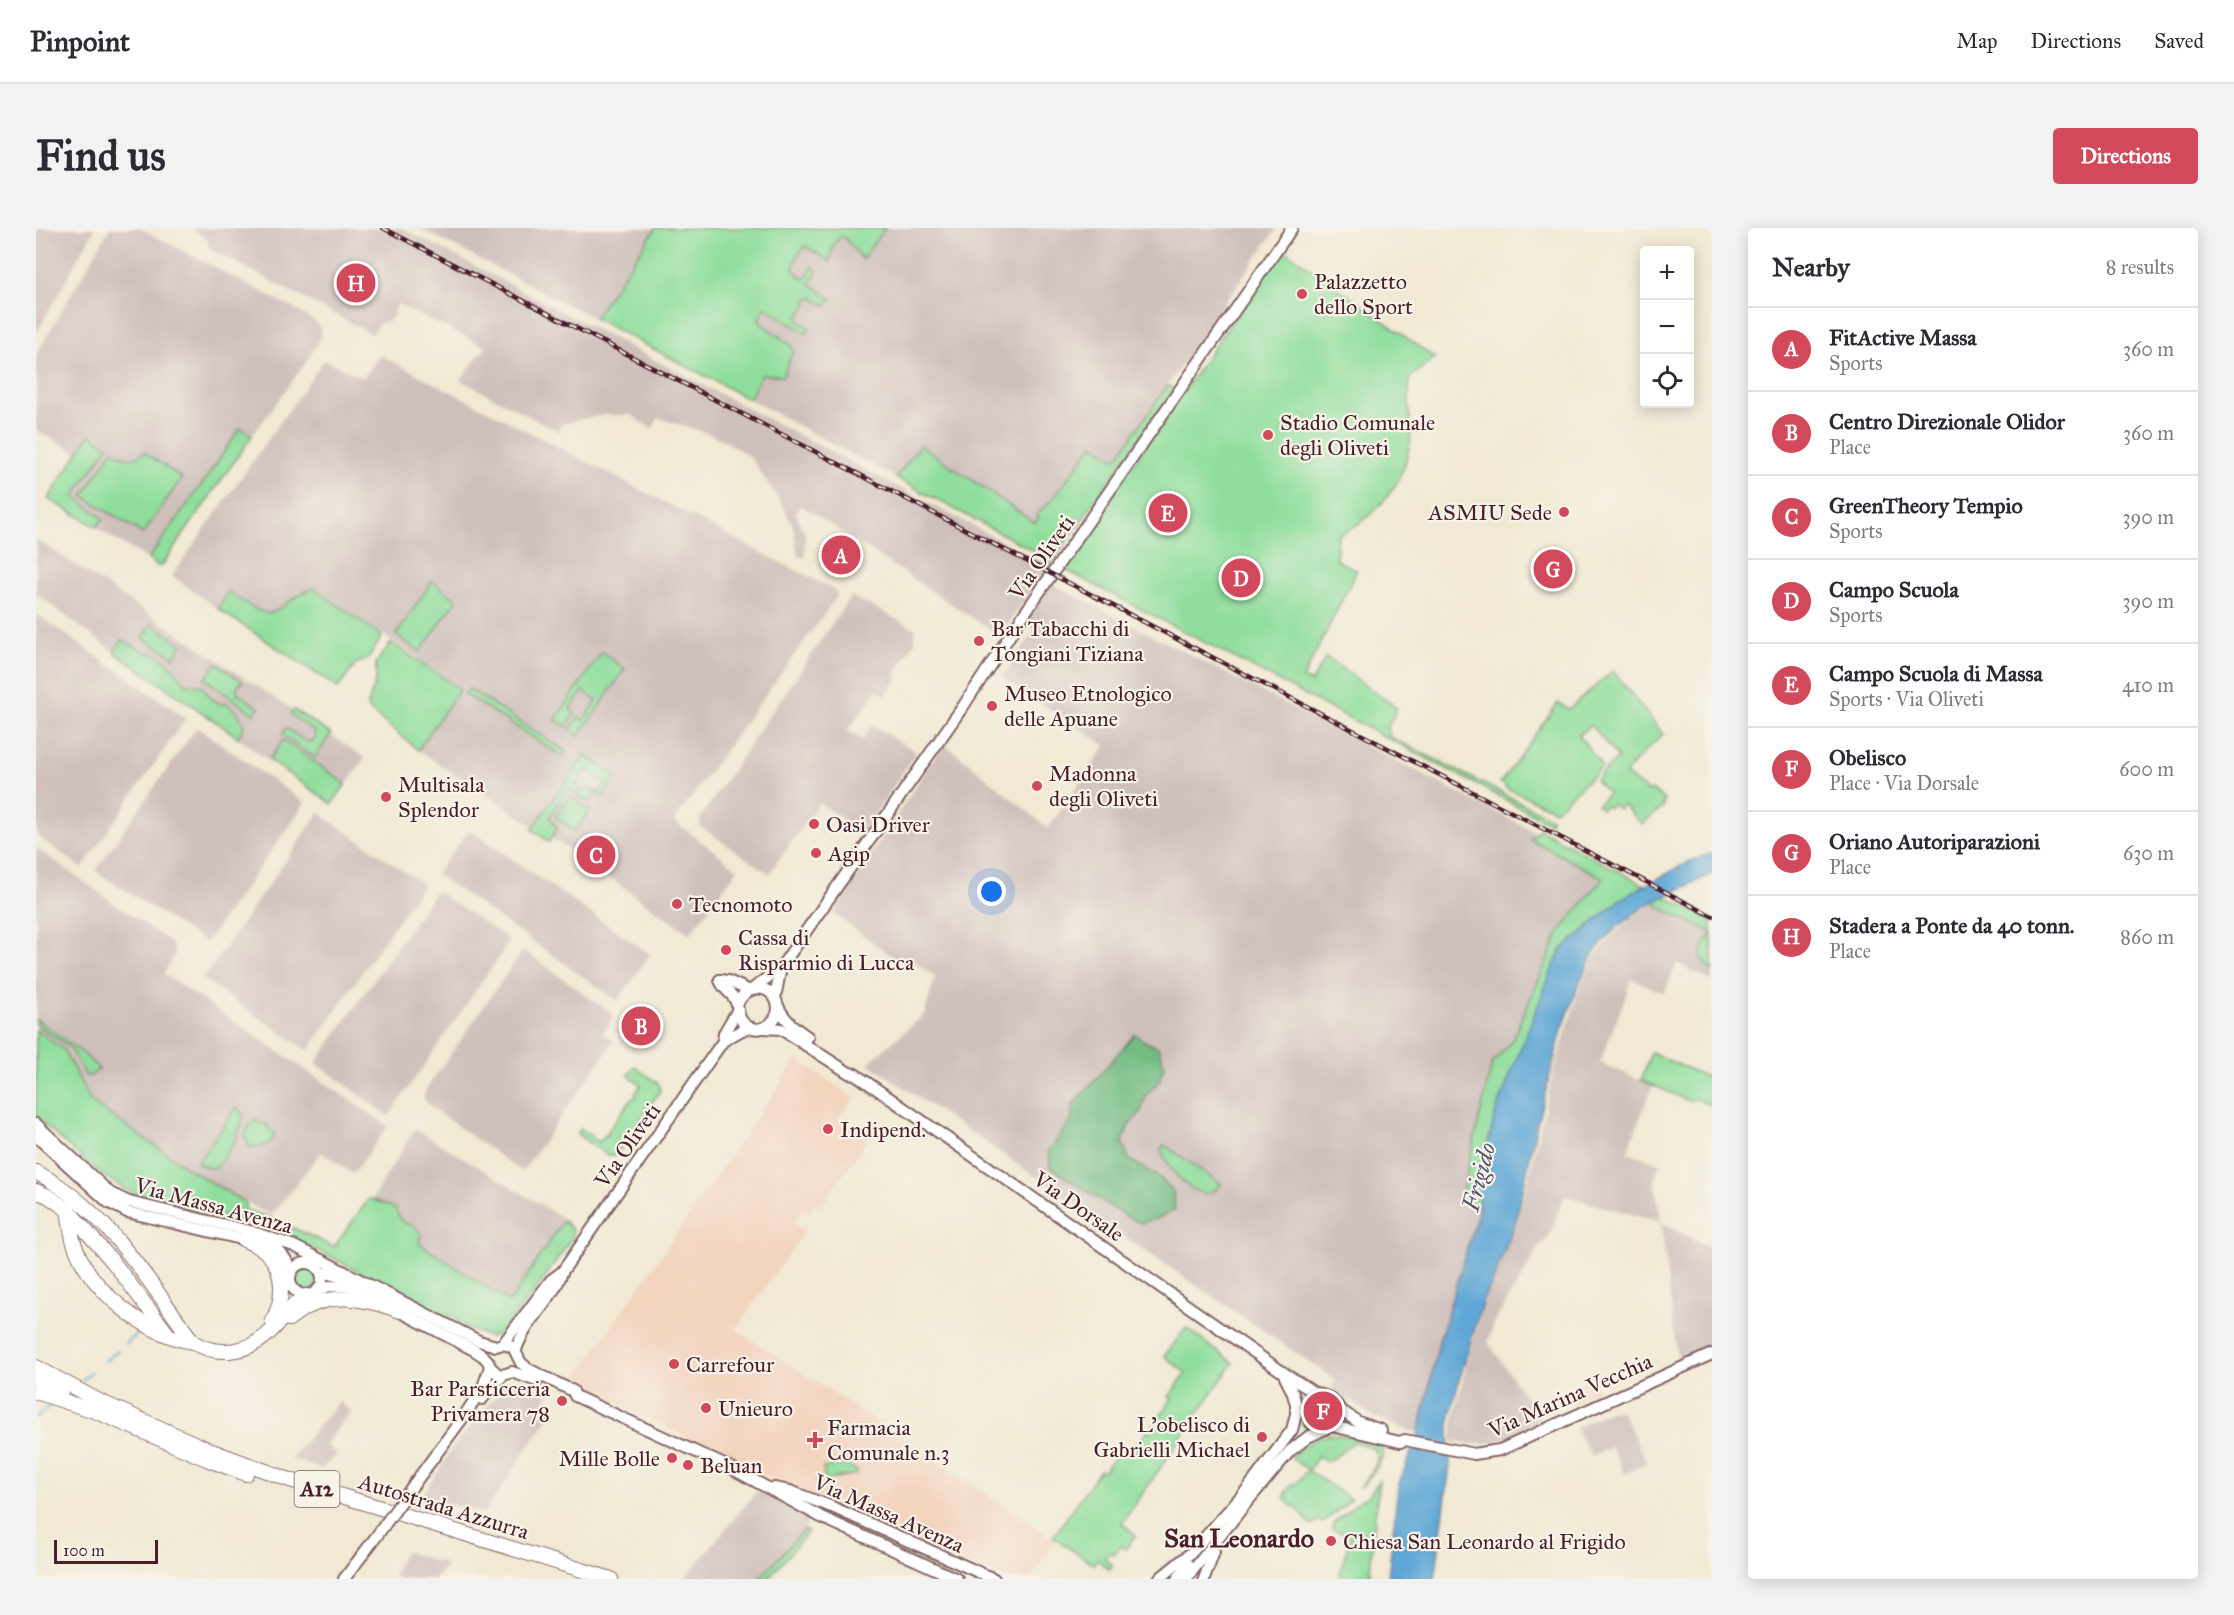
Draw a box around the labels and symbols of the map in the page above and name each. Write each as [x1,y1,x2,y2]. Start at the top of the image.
pin: H [336,260,376,306]
place label: Palazzetto dello Sport [1314,268,1413,320]
marker: Palazzetto dello Sport [1295,287,1309,301]
place label: Stadio Comunale degli Oliveti [1280,409,1435,461]
marker: Stadio Comunale degli Oliveti [1261,428,1275,442]
pin: E [1148,490,1188,536]
place label: ASMIU Sede [1427,499,1552,526]
marker: ASMIU Sede [1557,505,1571,519]
street label: Via Oliveti [1002,510,1080,606]
pin: A [822,532,860,578]
pin: G [1534,546,1573,592]
pin: D [1222,556,1260,600]
place label: Bar Tabacchi di Tongiani Tiziana [991,615,1144,667]
marker: Bar Tabacchi di Tongiani Tiziana [972,634,986,648]
place label: Museo Etnologico delle Apuane [1004,680,1172,732]
marker: Museo Etnologico delle Apuane [985,699,999,713]
place label: Madonna degli Oliveti [1049,760,1158,812]
place label: Multisala Splendor [398,771,485,823]
marker: Madonna degli Oliveti [1030,779,1044,793]
marker: Multisala Splendor [379,790,393,804]
place label: Oasi Driver [826,811,931,838]
marker: Oasi Driver [807,817,821,831]
pin: C [576,832,616,878]
place label: Agip [827,840,870,867]
marker: Agip [809,846,823,860]
your location [977,877,1006,906]
place label: Tecnomoto [689,891,793,918]
marker: Tecnomoto [670,897,684,911]
place label: Cassa di Risparmio di Lucca [738,924,915,976]
marker: Cassa di Risparmio di Lucca [719,943,733,957]
pin: B [622,1004,660,1048]
street label: Via Oliveti [588,1098,666,1194]
place label: Indipend. [840,1116,926,1143]
marker: Indipend. [821,1122,835,1136]
water label: Frigido [1455,1140,1502,1215]
street label: Via Dorsale [1027,1165,1129,1247]
street label: Via Massa Avenza [131,1171,296,1240]
street label: Via Marina Vecchia [1483,1347,1657,1444]
place label: Carrefour [686,1351,775,1378]
marker: Carrefour [667,1357,681,1371]
place label: Bar Parsticceria Privamera 78 [410,1375,551,1427]
pin: F [1304,1388,1342,1434]
marker: Bar Parsticceria Privamera 78 [555,1394,569,1408]
place label: Unieuro [718,1395,793,1422]
marker: Unieuro [699,1401,713,1415]
place label: L’obelisco di Gabrielli Michael [1093,1411,1250,1463]
place label: Farmacia Comunale n.3 [827,1414,950,1466]
marker: L’obelisco di Gabrielli Michael [1255,1430,1269,1444]
marker: Farmacia Comunale n.3 [808,1433,822,1447]
place label: Mille Bolle [559,1445,660,1472]
marker: Mille Bolle [665,1451,679,1465]
place label: Beluan [700,1452,763,1479]
marker: Beluan [681,1458,695,1472]
street label: Autostrada Azzurra [355,1467,533,1545]
street label: Via Massa Avenza [808,1468,969,1559]
road number: A12 [294,1471,340,1507]
district label: San Leonardo [1164,1522,1314,1554]
place label: Chiesa San Leonardo al Frigido [1343,1528,1626,1555]
marker: Chiesa San Leonardo al Frigido [1324,1534,1338,1548]
scale bar [54,1537,158,1564]

